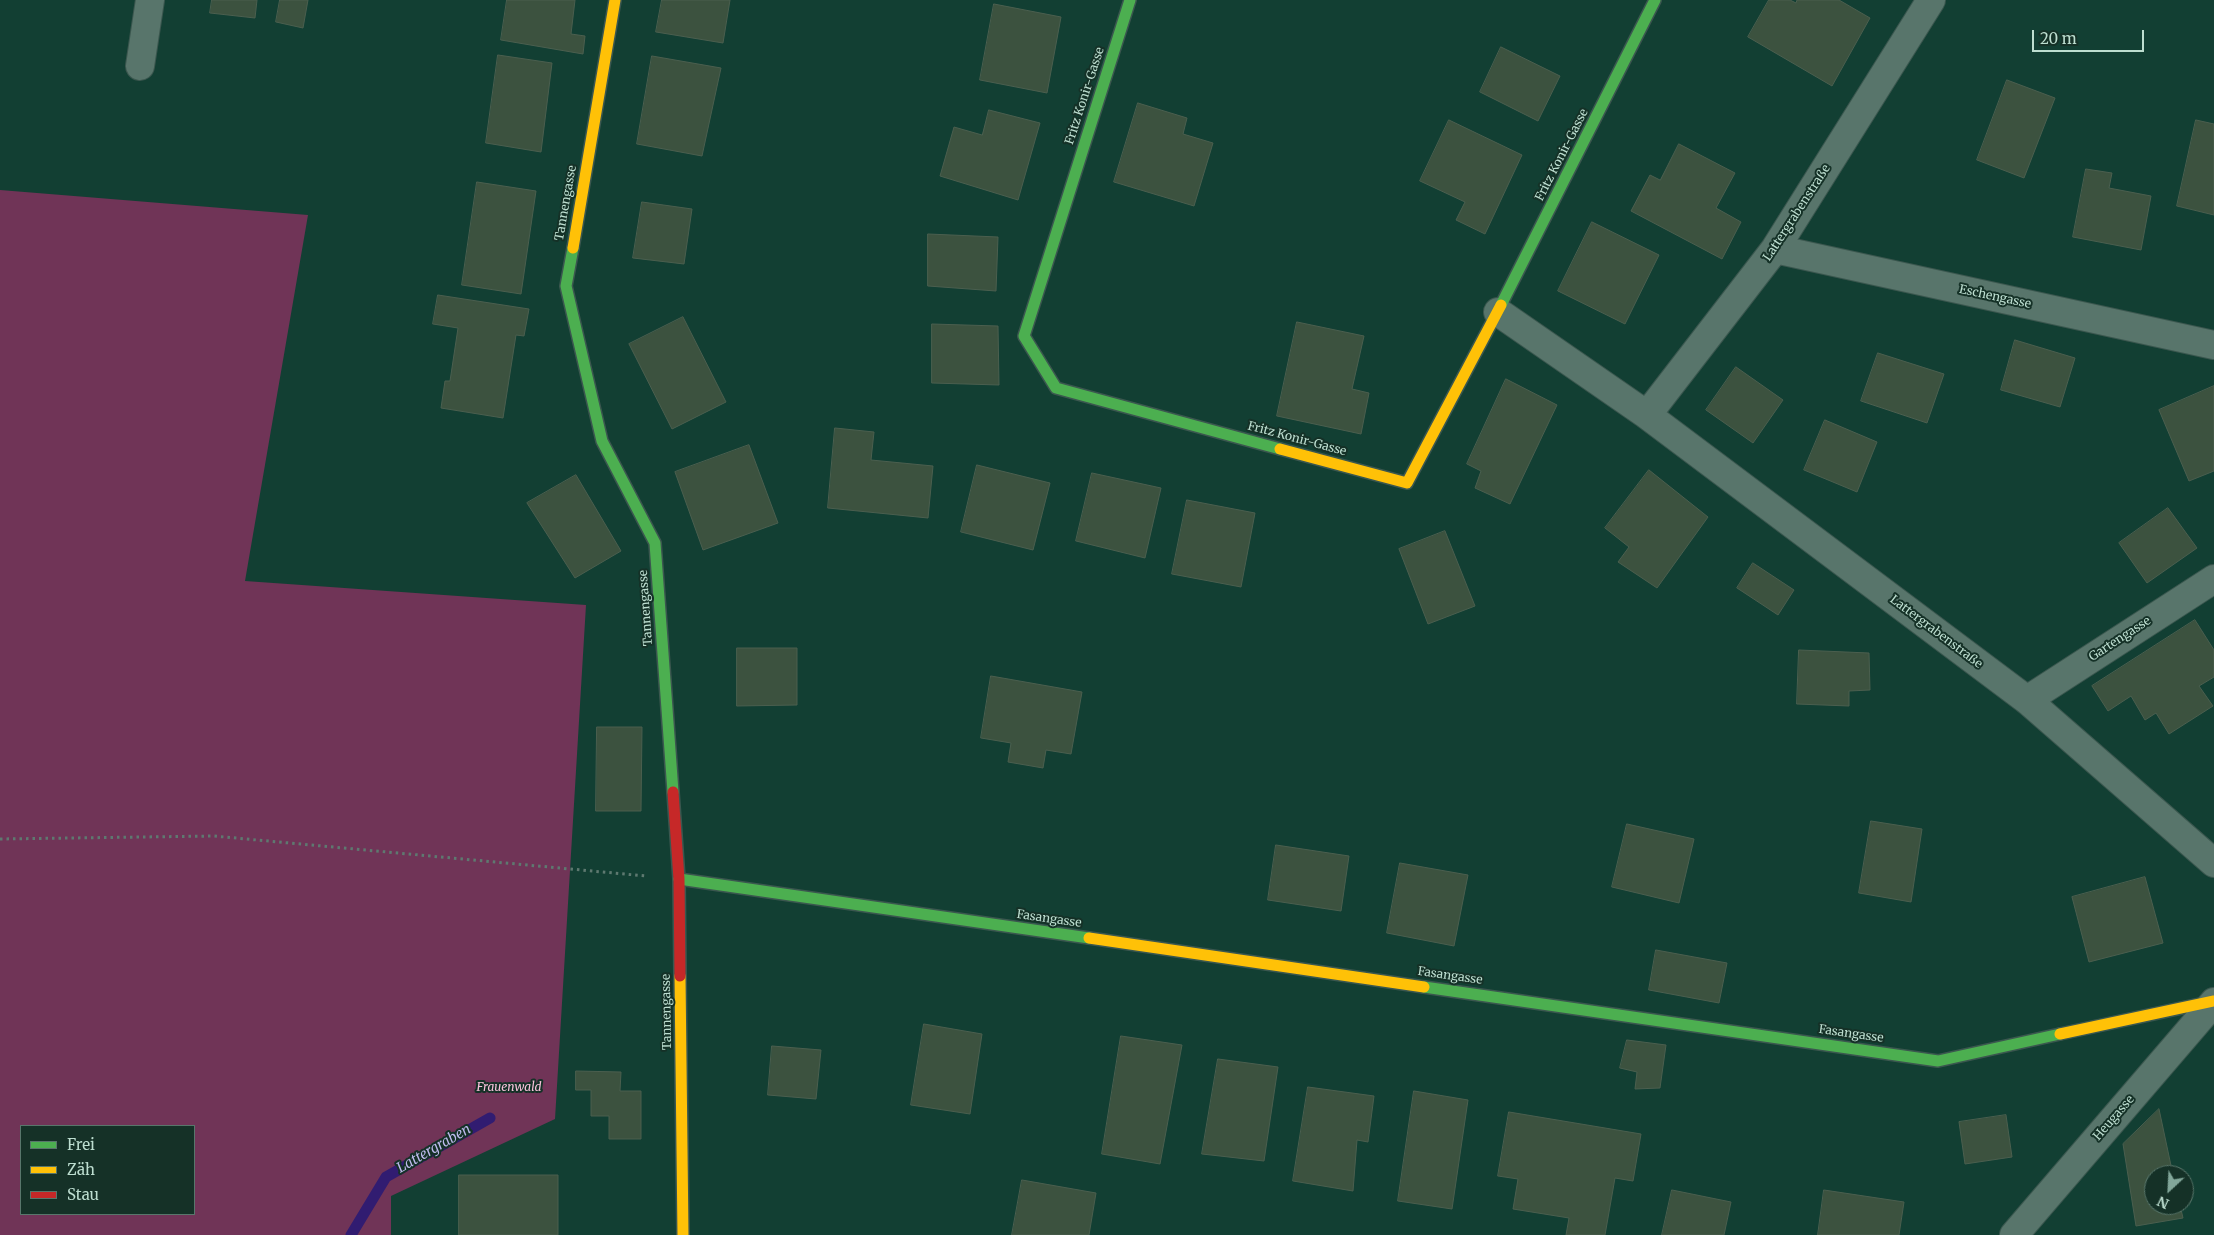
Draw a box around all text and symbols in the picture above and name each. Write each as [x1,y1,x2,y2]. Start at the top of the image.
scale bar [2034,20,2146,52]
text: 20 m [2040,29,2077,48]
street label: Fritz Konir-Gasse [1062,45,1108,147]
street label: Fritz Konir-Gasse [1533,107,1591,203]
street label: Lattergrabenstraße [1760,162,1834,264]
street label: Tannengasse [552,164,580,242]
street label: Eschengasse [1958,282,2032,312]
street label: Fritz Konir-Gasse [1246,419,1348,459]
street label: Tannengasse [636,569,656,647]
street label: Lattergrabenstraße [1887,593,1985,671]
street label: Gartengasse [2086,614,2154,664]
street label: Fasangasse [1016,907,1082,931]
street label: Fasangasse [1417,964,1483,988]
street label: Tannengasse [659,974,675,1050]
street label: Fasangasse [1818,1022,1884,1046]
park label: Frauenwald [477,1081,541,1095]
street label: Heugasse [2091,1093,2137,1143]
water label: Lattergraben [394,1121,474,1177]
legend [20,1125,195,1215]
text: Frei [67,1135,95,1154]
text: Zäh [67,1160,95,1179]
north arrow [2144,1165,2194,1215]
text: Stau [67,1185,99,1204]
text: N [2154,1192,2172,1213]

